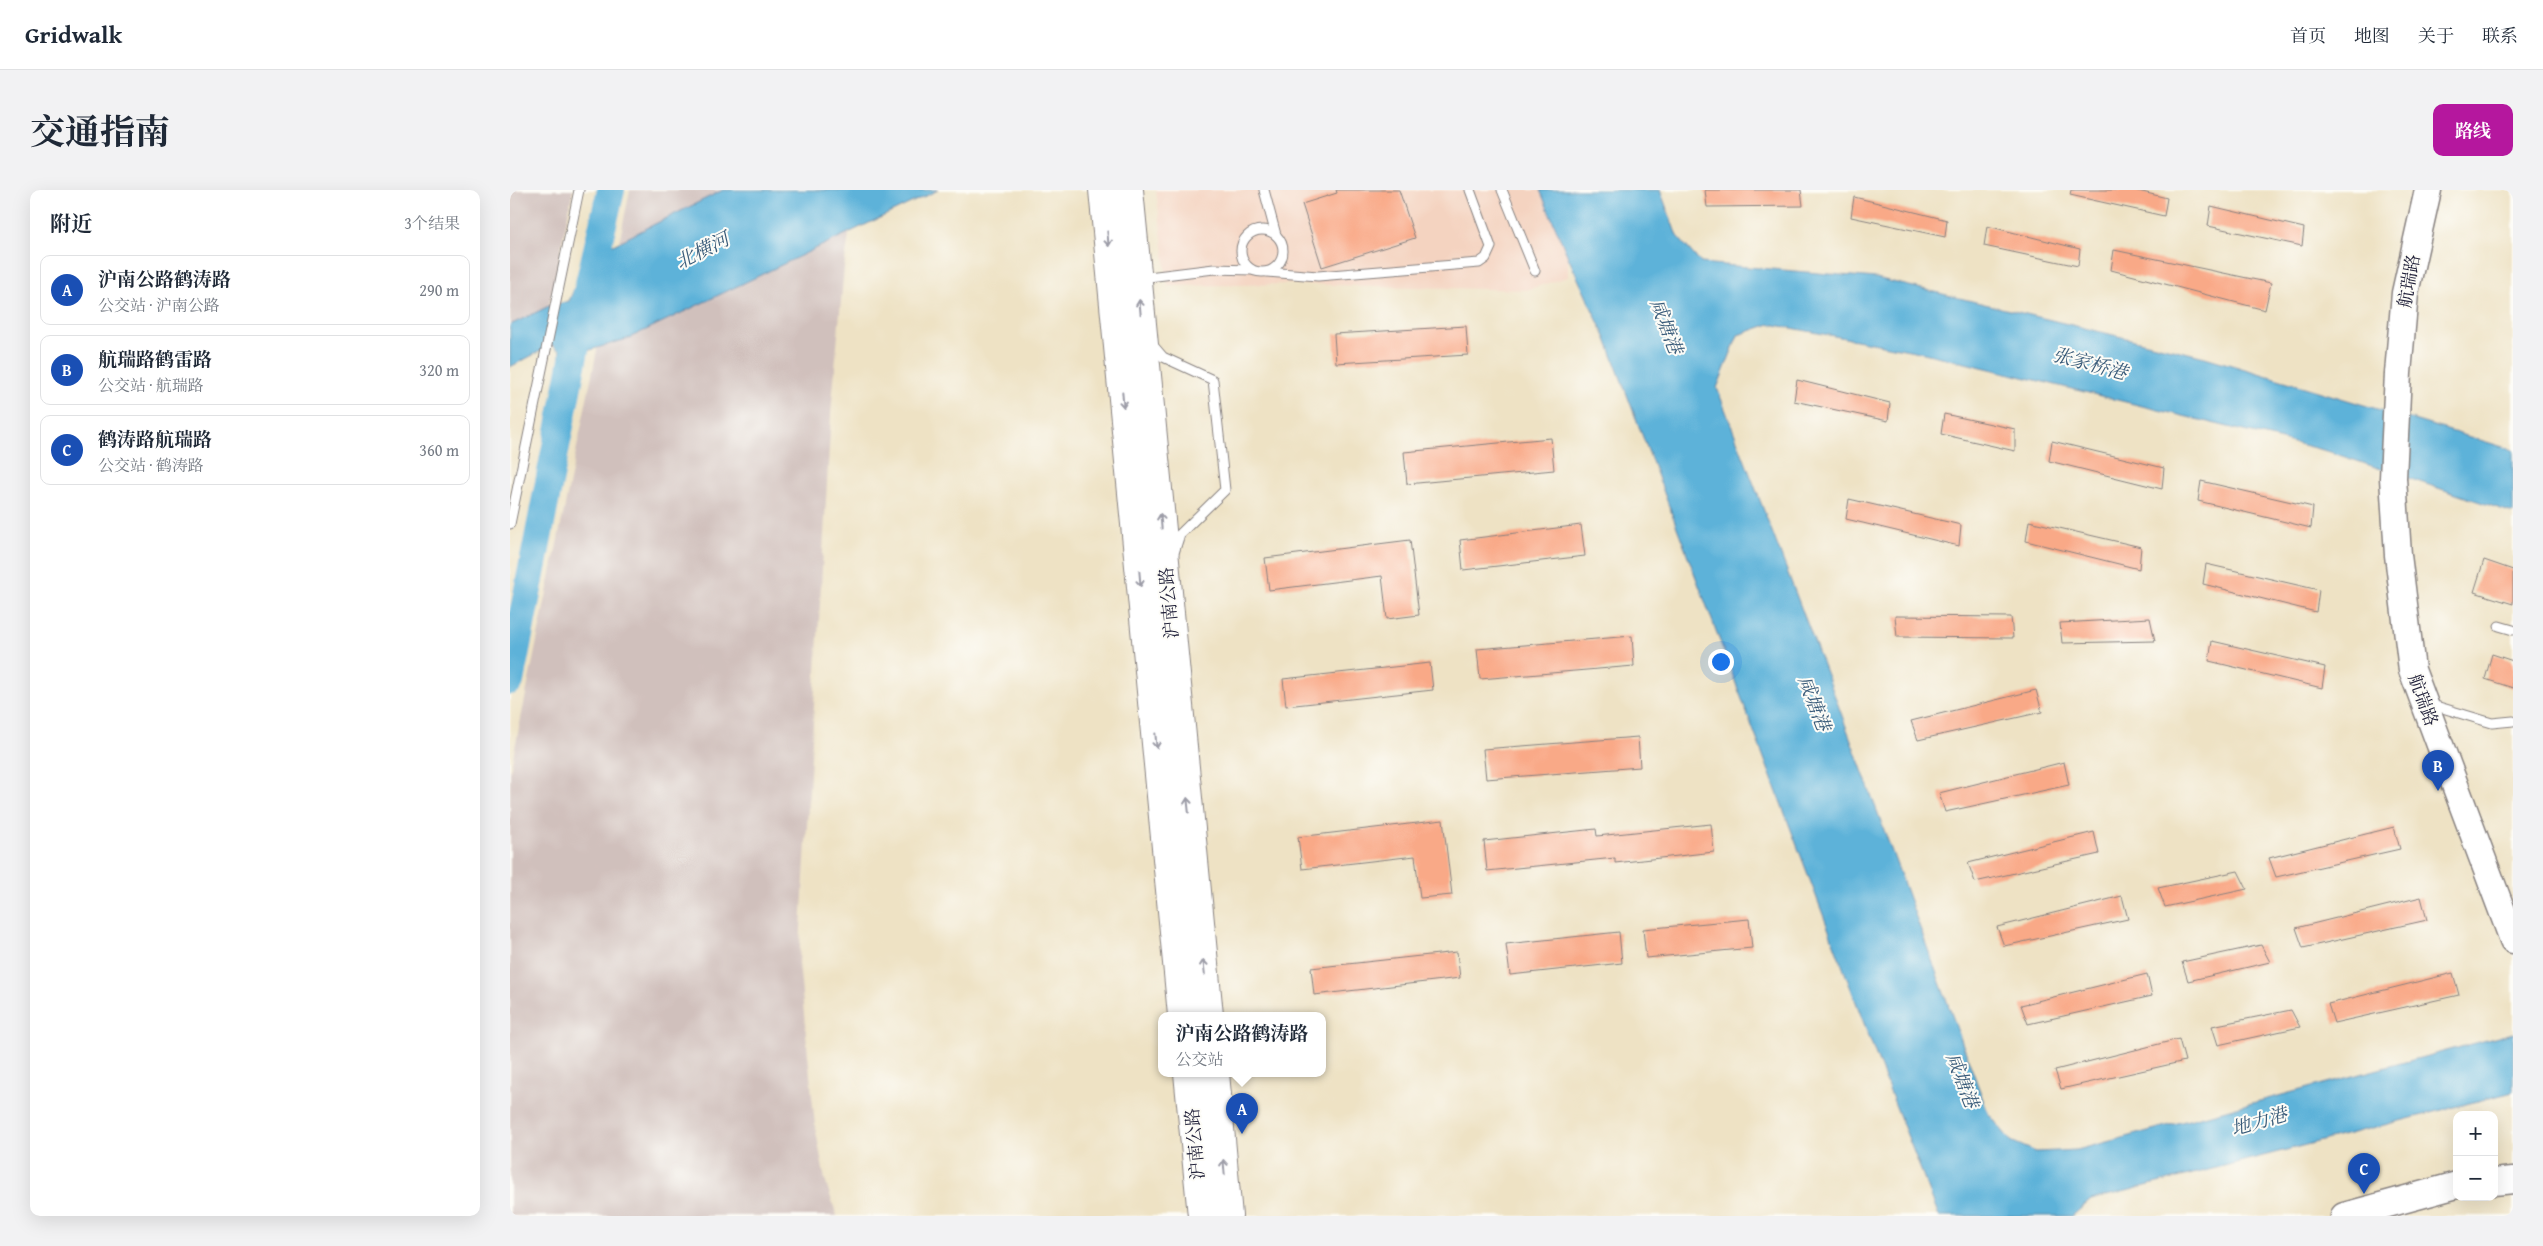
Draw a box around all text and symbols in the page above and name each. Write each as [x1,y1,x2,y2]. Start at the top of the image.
text: Gridwalk [25,17,122,52]
text: 首页 [2290,22,2326,49]
text: 地图 [2354,22,2390,49]
text: 关于 [2418,22,2454,49]
text: 联系 [2482,22,2518,49]
button: 路线 [2433,104,2513,156]
text: 交通指南 [30,106,170,157]
text: 附近 [50,208,92,239]
text: 3个结果 [404,211,460,235]
water label: 北横河 [670,223,736,275]
one-way arrow [1103,230,1112,246]
street label: 航瑞路 [2391,252,2426,310]
text: 沪南公路鹤涛路 [98,265,231,293]
text: A [62,278,72,302]
text: 290 m [419,278,459,302]
text: 公交站 · 沪南公路 [98,293,220,317]
water label: 咸塘港 [1644,294,1691,360]
one-way arrow [1136,300,1145,316]
water label: 张家桥港 [2050,340,2133,387]
text: 航瑞路鹤雷路 [98,345,212,373]
text: B [62,358,72,382]
text: 320 m [419,358,459,382]
text: 公交站 · 航瑞路 [98,373,204,397]
one-way arrow [1118,392,1128,408]
text: 鹤涛路航瑞路 [98,425,212,453]
text: C [62,438,72,462]
text: 360 m [419,438,459,462]
text: 公交站 · 鹤涛路 [98,453,204,477]
one-way arrow [1156,514,1166,530]
street label: 沪南公路 [1152,566,1185,640]
one-way arrow [1136,571,1145,587]
your location [1708,649,1734,675]
street label: 航瑞路 [2402,670,2445,730]
water label: 咸塘港 [1792,671,1839,737]
one-way arrow [1151,733,1161,749]
pin: B [2422,750,2454,791]
one-way arrow [1183,797,1193,813]
one-way arrow [1200,959,1209,975]
popup [1158,1012,1326,1077]
text: 沪南公路鹤涛路 [1175,1019,1309,1047]
text: 公交站 [1175,1047,1224,1071]
water label: 咸塘港 [1940,1048,1987,1114]
pin: A [1226,1093,1258,1134]
water label: 地力港 [2228,1099,2293,1142]
street label: 沪南公路 [1178,1107,1211,1181]
map controls [2453,1111,2498,1201]
button: + [2453,1111,2498,1156]
pin: C [2348,1153,2380,1194]
button: − [2453,1156,2498,1201]
one-way arrow [1220,1160,1229,1176]

